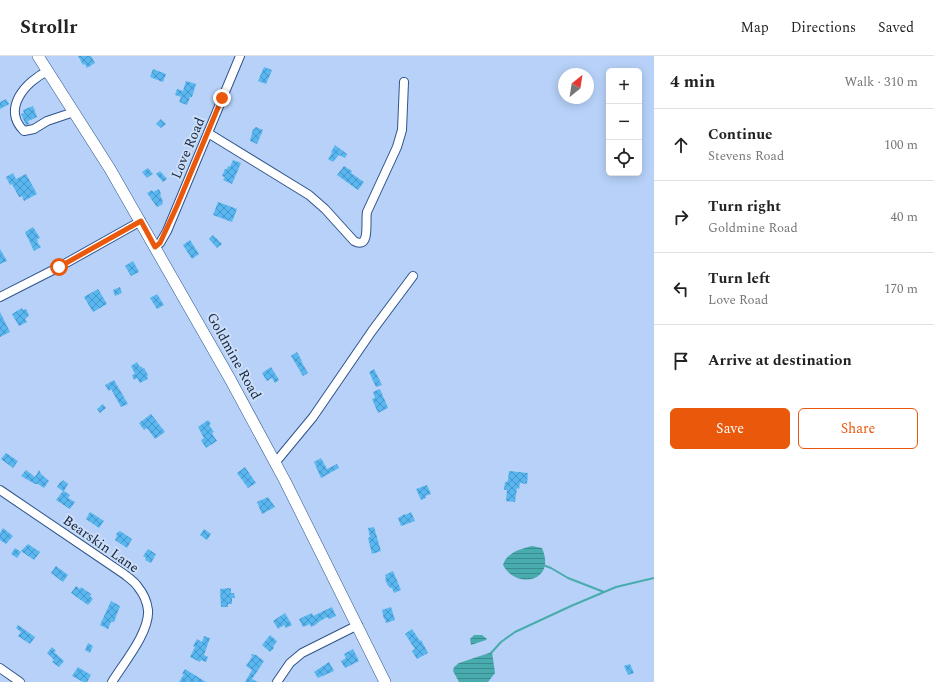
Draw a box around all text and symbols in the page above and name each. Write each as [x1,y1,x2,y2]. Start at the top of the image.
text: Strollr [20,13,77,42]
text: Map [741,17,769,38]
text: Directions [791,17,856,38]
text: Saved [878,17,914,38]
north arrow [558,68,594,104]
map controls [606,68,642,176]
button: + [606,68,642,104]
text: 4 min [670,69,715,95]
text: Walk · 310 m [844,72,918,92]
route end [213,89,231,107]
button: − [606,104,642,140]
street label: Love Road [166,114,210,182]
text: Continue [708,123,773,146]
icon: ahead [670,134,692,156]
text: 100 m [884,135,918,155]
button: locate [606,140,642,176]
text: Stevens Road [708,146,784,166]
text: Turn right [708,195,781,218]
icon: right [670,206,692,228]
text: 40 m [891,207,918,227]
text: Goldmine Road [708,218,798,238]
route start [50,258,68,276]
text: Turn left [708,267,770,290]
icon: left [670,278,692,300]
text: 170 m [884,279,918,299]
text: Love Road [708,290,768,310]
street label: Goldmine Road [201,309,267,403]
text: Arrive at destination [708,349,852,372]
icon: arrive [670,350,692,372]
button: Save [670,408,790,449]
button: Share [798,408,918,449]
street label: Bearskin Lane [59,510,144,578]

